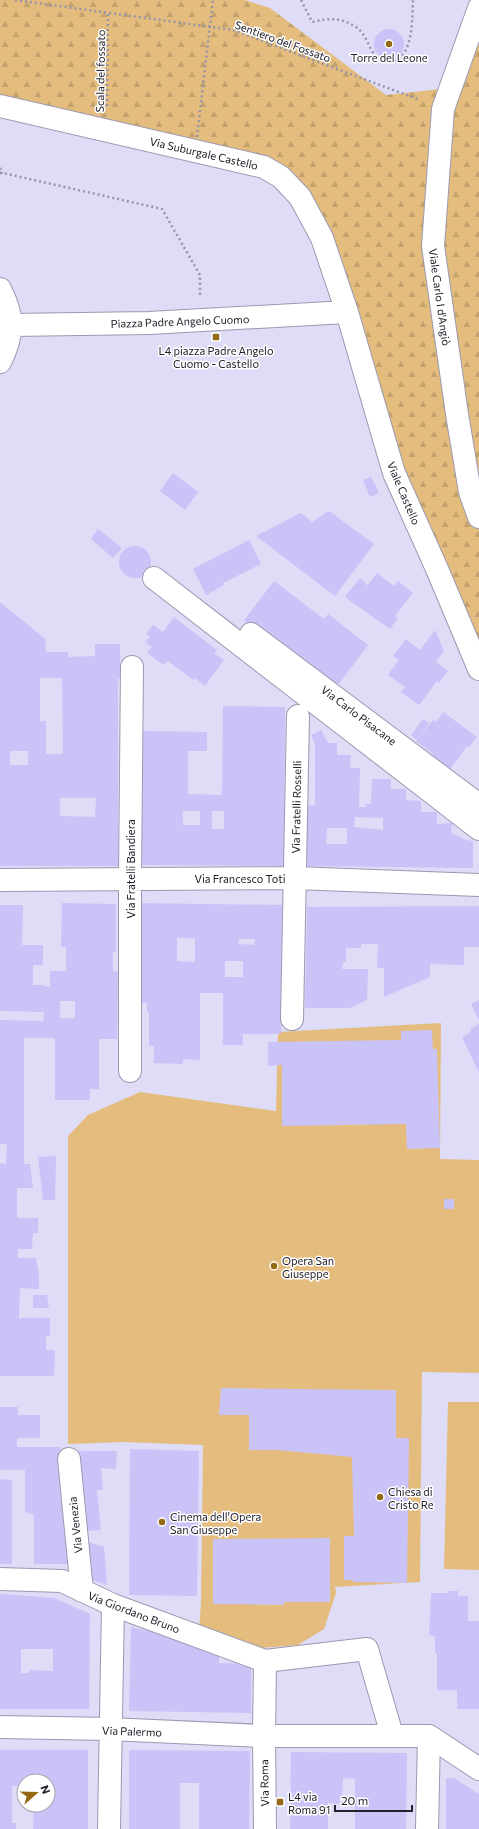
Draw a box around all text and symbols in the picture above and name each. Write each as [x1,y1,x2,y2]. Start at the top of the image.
street label: Sentiero del Fossato [233,18,333,65]
street label: Scala del fossato [93,29,107,112]
marker: Torre del Leone [384,39,394,49]
place label: Torre del Leone [350,51,428,64]
street label: Via Suburgale Castello [149,134,260,172]
street label: Viale Carlo I d'Angiò [427,247,453,347]
street label: Piazza Padre Angelo Cuomo [110,312,250,330]
marker: L4 piazza Padre Angelo Cuomo - Castello [211,332,221,342]
place label: L4 piazza Padre Angelo Cuomo - Castello [159,344,274,370]
street label: Viale Castello [385,459,423,527]
street label: Via Carlo Pisacane [319,682,399,748]
street label: Via Fratelli Rosselli [289,760,303,854]
street label: Via Fratelli Bandiera [124,819,137,919]
street label: Via Francesco Toti [194,872,286,885]
place label: Opera San Giuseppe [282,1254,334,1280]
marker: Opera San Giuseppe [269,1261,279,1271]
place label: Chiesa di Cristo Re [388,1485,434,1511]
marker: Chiesa di Cristo Re [375,1492,385,1502]
street label: Via Venezia [66,1496,84,1554]
place label: Cinema dell'Opera San Giuseppe [170,1510,261,1536]
marker: Cinema dell'Opera San Giuseppe [157,1517,167,1527]
street label: Via Giordano Bruno [86,1588,182,1636]
street label: Via Palermo [102,1723,163,1739]
street label: Via Roma [257,1759,271,1807]
north arrow [16,1773,56,1813]
text: N [38,1783,53,1796]
scale bar [335,1787,412,1813]
place label: L4 via Roma 91 [288,1790,330,1816]
text: 20 m [341,1793,368,1807]
marker: L4 via Roma 91 [275,1797,285,1807]

